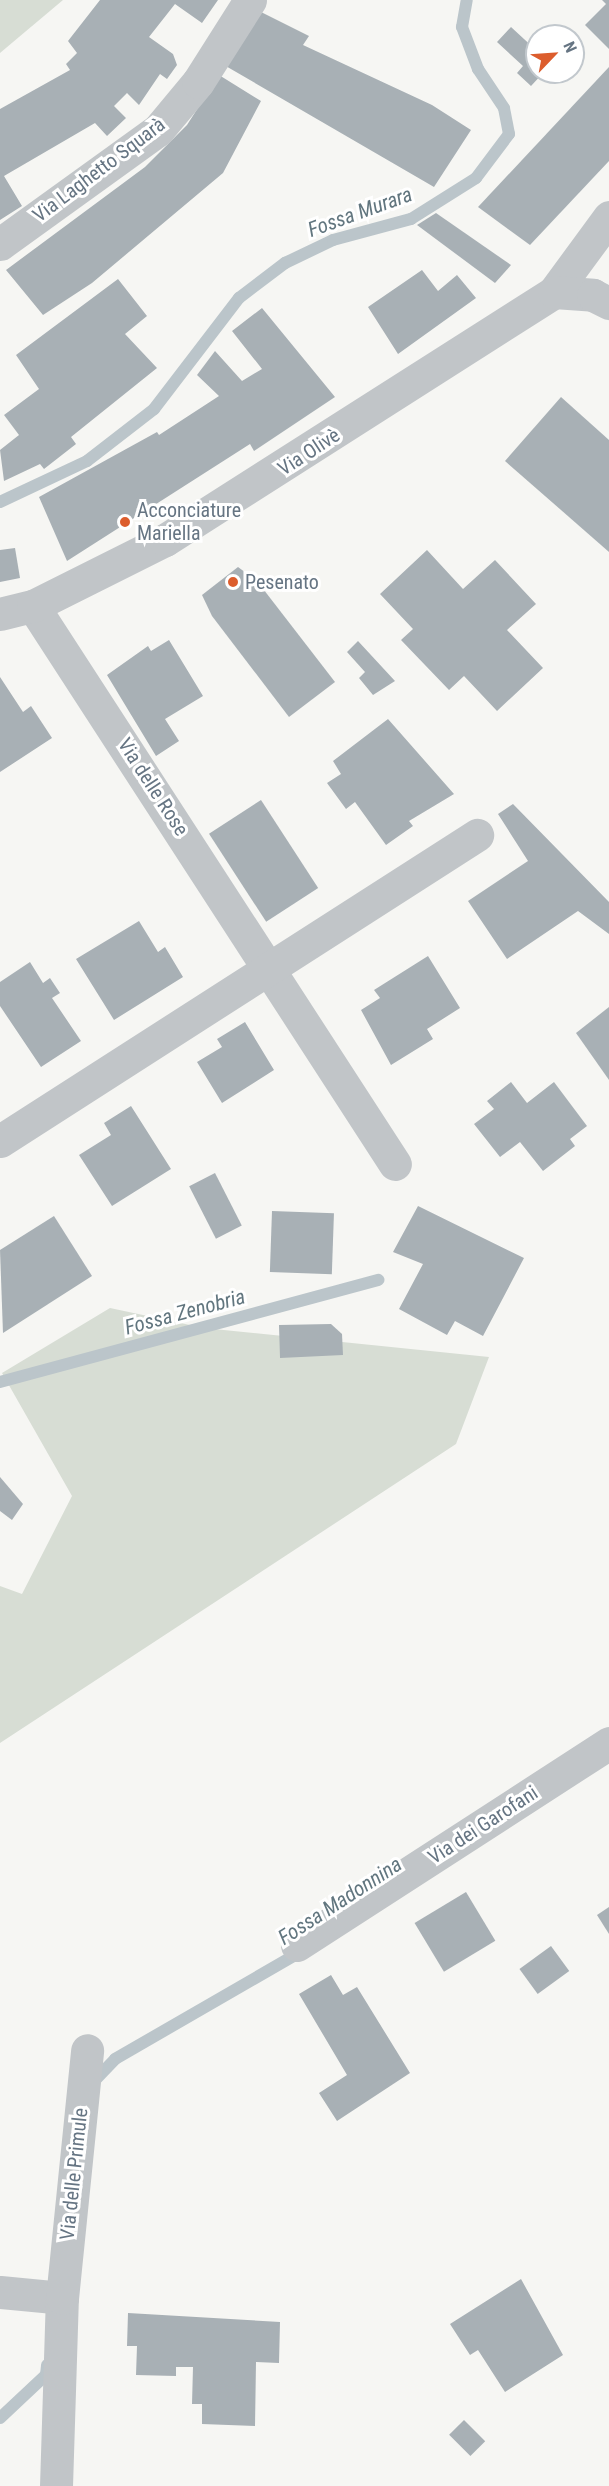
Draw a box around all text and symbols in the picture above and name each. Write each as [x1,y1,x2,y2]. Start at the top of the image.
north arrow [525,24,585,84]
text: N [559,39,581,55]
street label: Via Laghetto Squarà [28,113,170,227]
water label: Fossa Murara [304,181,416,243]
street label: Via Olivè [274,423,344,481]
place label: Acconciature Mariella [137,498,241,545]
marker: Acconciature Mariella [118,515,132,529]
place label: Pesenato [245,570,319,594]
marker: Pesenato [226,575,240,589]
street label: Via delle Rose [113,734,193,840]
water label: Fossa Zenobria [122,1284,248,1340]
street label: Via dei Garofani [424,1781,542,1869]
water label: Fossa Madonnina [273,1852,407,1950]
street label: Via delle Primule [55,2107,93,2241]

